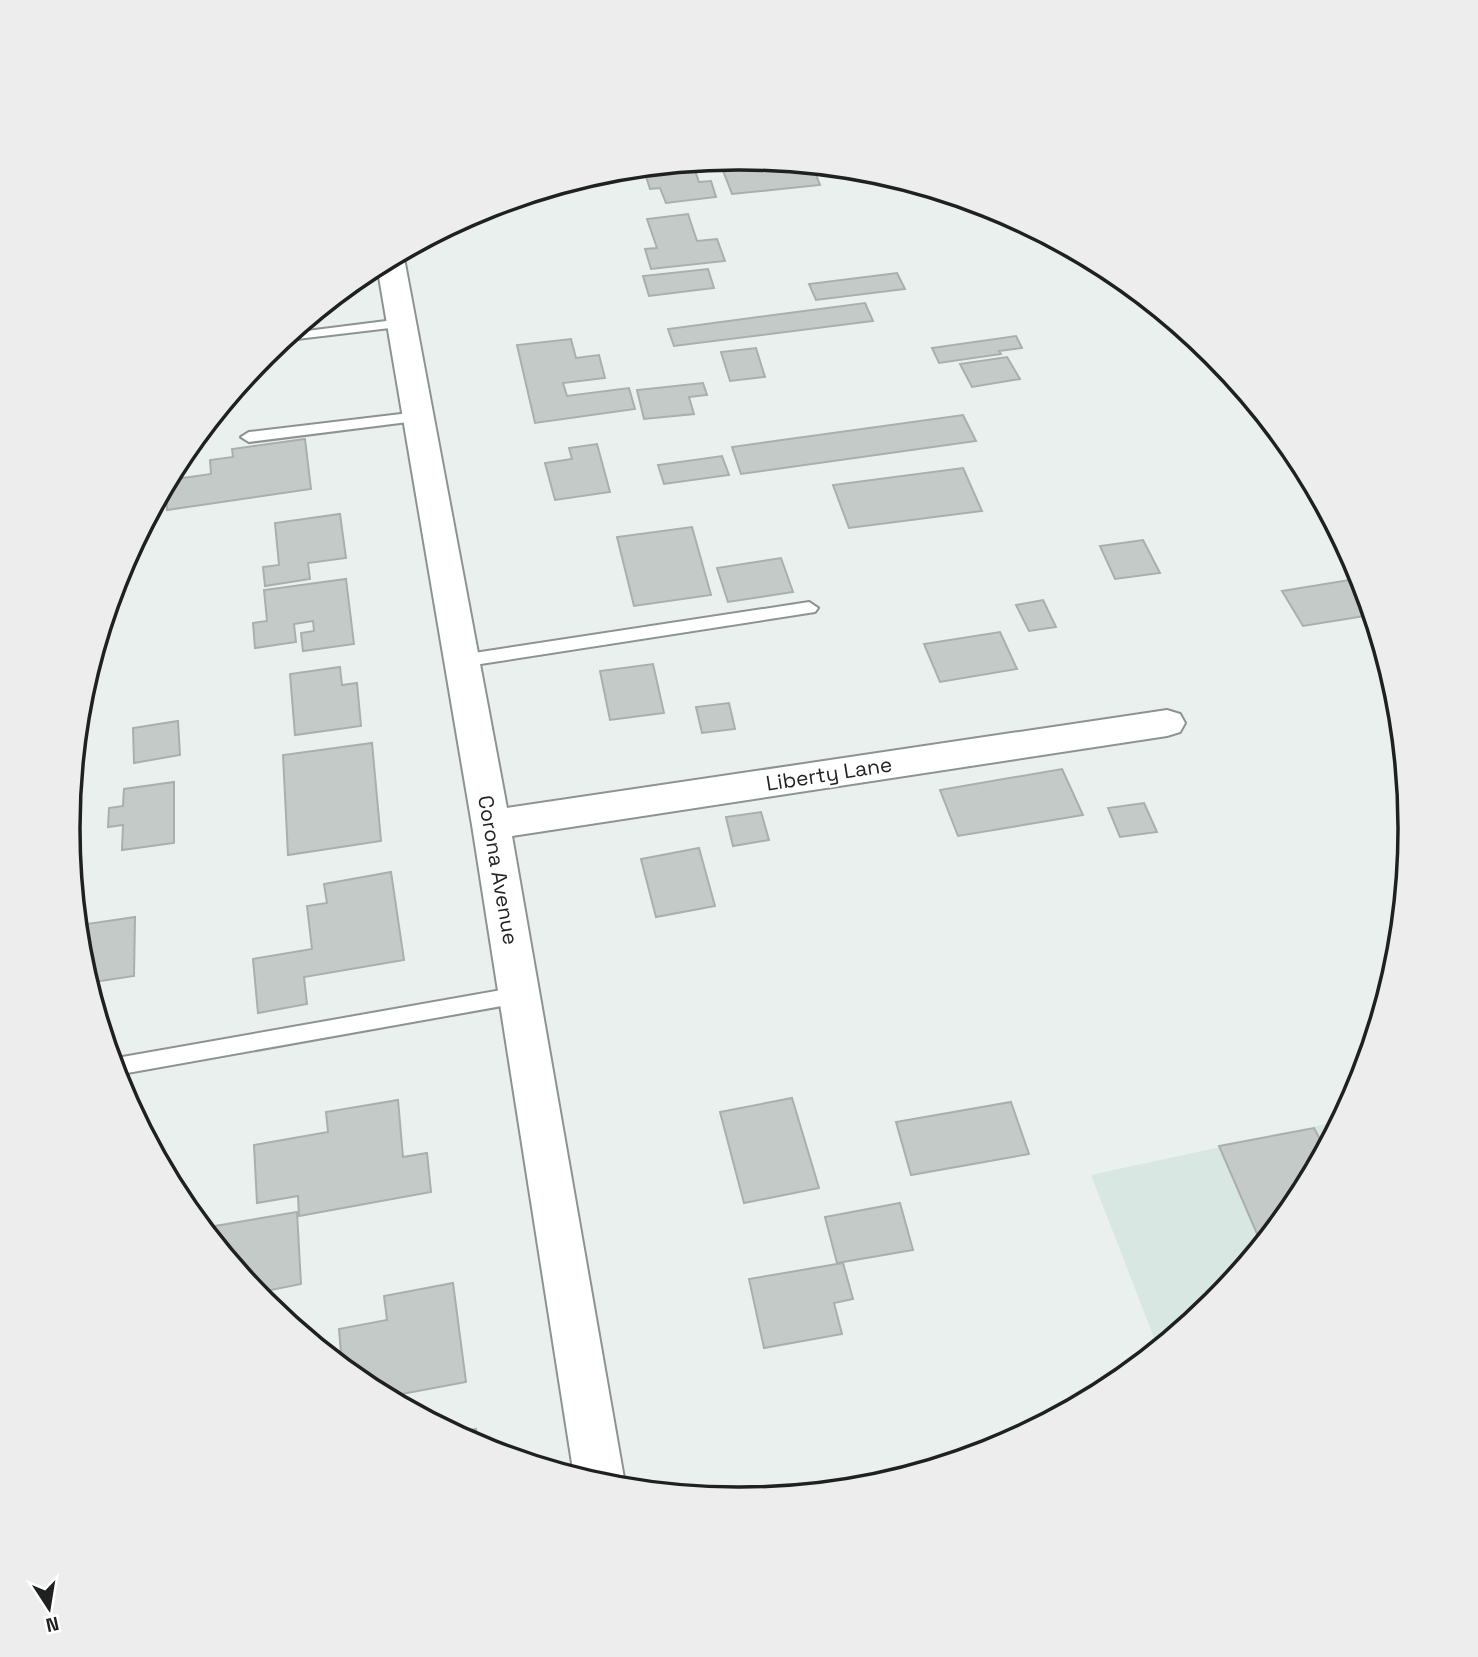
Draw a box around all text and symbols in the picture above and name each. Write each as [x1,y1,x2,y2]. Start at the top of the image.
street label: Liberty Lane [764,750,894,797]
street label: Corona Avenue [472,793,525,947]
north arrow [14,1573,84,1643]
text: N [44,1611,61,1638]

